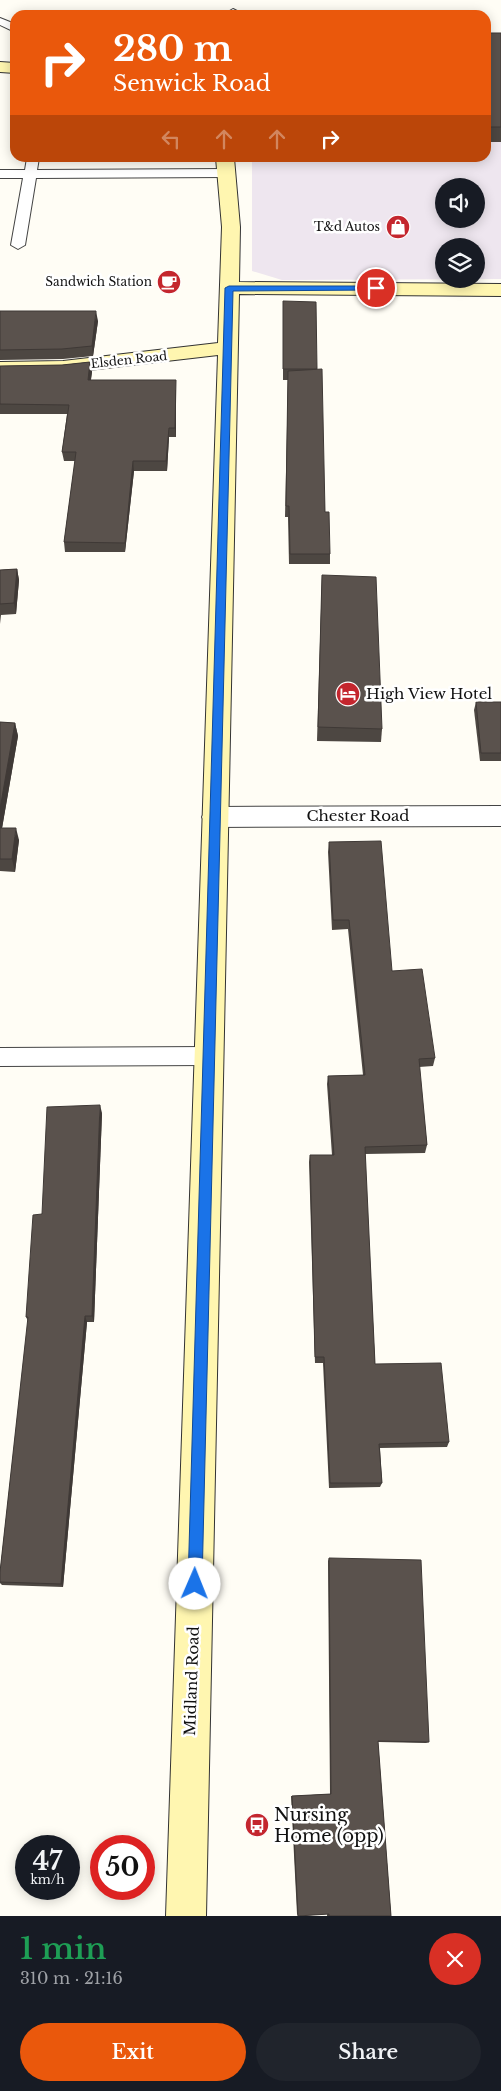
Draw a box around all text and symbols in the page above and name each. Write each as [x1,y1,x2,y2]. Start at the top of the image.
text: 280 m [113,27,232,70]
icon: right [30,30,95,95]
text: Senwick Road [113,70,271,97]
icon: left [157,125,185,153]
icon: ahead [210,125,238,153]
icon: ahead [263,125,291,153]
icon: right [316,125,344,153]
map controls [435,178,485,288]
button: sound [435,178,485,228]
shop icon: T&d Autos [385,214,411,240]
place label: T&d Autos [314,219,380,234]
button: layers [435,238,485,288]
pin [355,267,397,309]
cafe icon: Sandwich Station [156,269,182,295]
place label: Sandwich Station [45,274,152,289]
icon: arrive [362,274,390,302]
street label: Elsden Road [90,348,168,371]
hotel icon: High View Hotel [335,681,361,707]
place label: High View Hotel [366,684,492,703]
street label: Chester Road [306,806,410,825]
position arrow [168,1557,220,1609]
street label: Midland Road [180,1626,203,1736]
place label: Nursing Home (opp) [274,1804,384,1847]
bus stop icon: Nursing Home (opp) [244,1812,270,1838]
speed limit sign: 50 [90,1835,155,1900]
text: 47 [33,1846,62,1877]
text: km/h [30,1872,65,1887]
text: 1 min [20,1930,106,1967]
button: close [429,1933,481,1985]
text: 310 m · 21:16 [20,1968,123,1988]
button: Exit [20,2023,246,2081]
button: Share [256,2023,481,2081]

